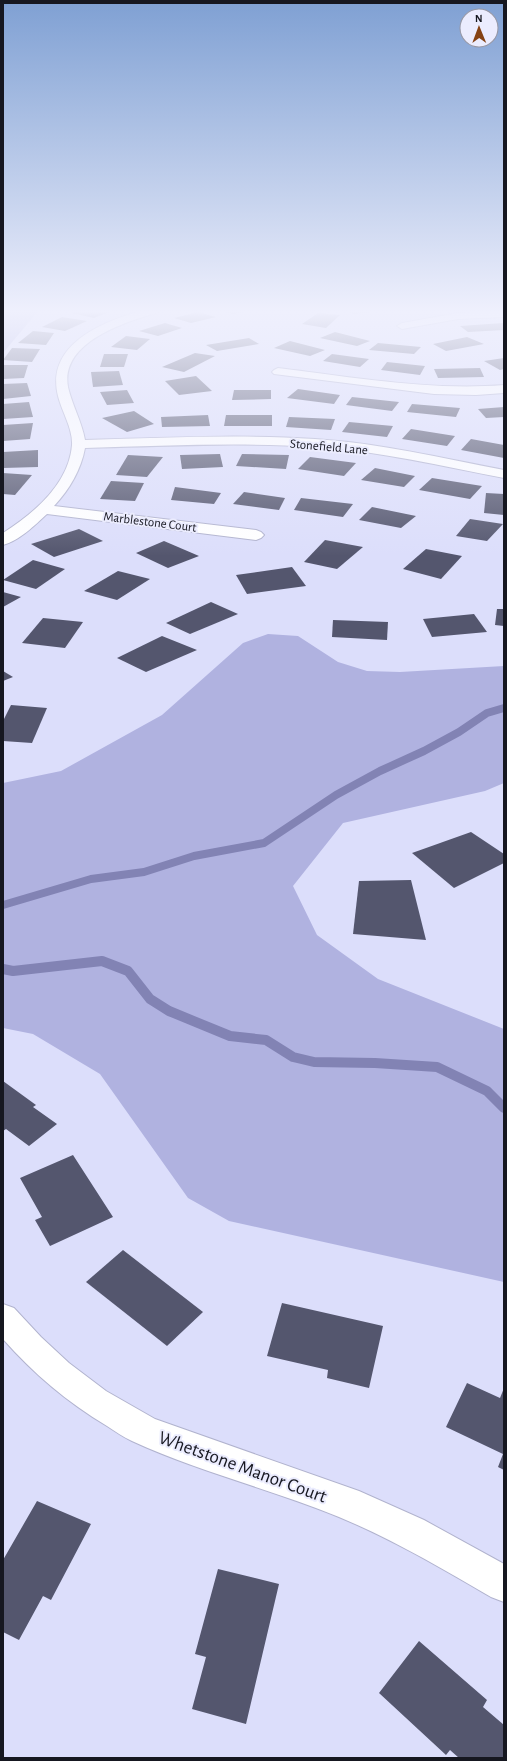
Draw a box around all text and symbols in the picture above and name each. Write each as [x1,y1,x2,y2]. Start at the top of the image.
north arrow [459,8,499,48]
text: N [475,13,483,24]
street label: Stonefield Lane [289,438,368,457]
street label: Marblestone Court [103,510,197,535]
street label: Whetstone Manor Court [156,1428,329,1507]

